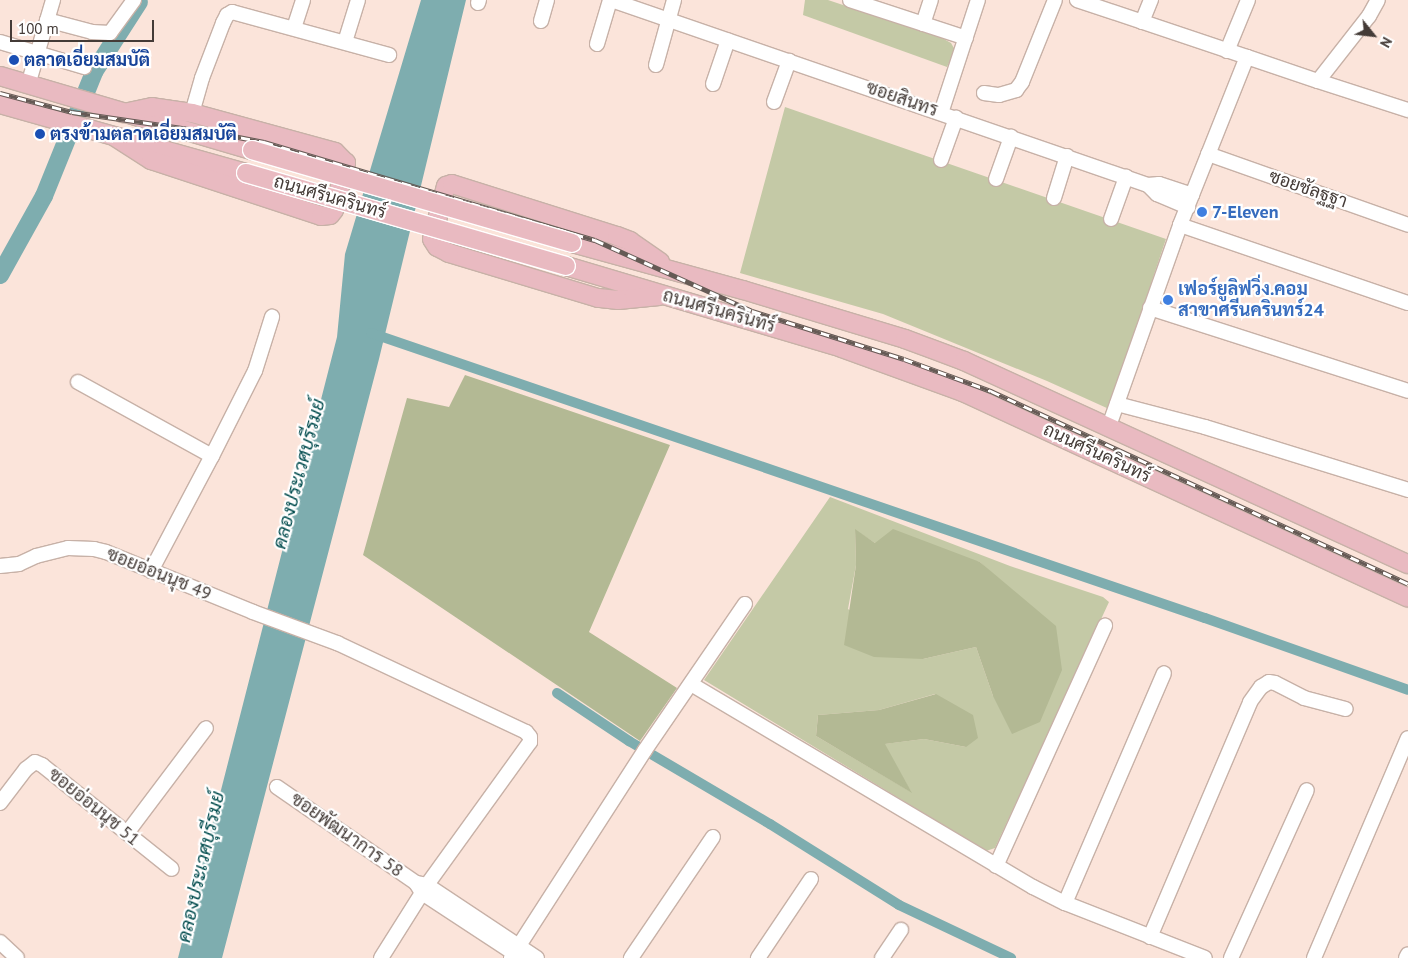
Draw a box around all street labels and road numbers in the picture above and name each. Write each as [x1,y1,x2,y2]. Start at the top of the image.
street label: ซอยสินทร [863,77,941,121]
street label: ซอยชัลฐฐา [1266,166,1350,212]
street label: ถนนศรีนครินทร์ [271,171,389,223]
street label: ถนนศรีนครินทร์ [660,285,778,337]
street label: ถนนศรีนครินทร์ [1040,419,1154,487]
street label: ซอยอ่อนนุช 49 [103,543,215,605]
street label: ซอยอ่อนนุช 51 [44,764,144,850]
street label: ซอยพัฒนาการ 58 [287,788,407,882]

